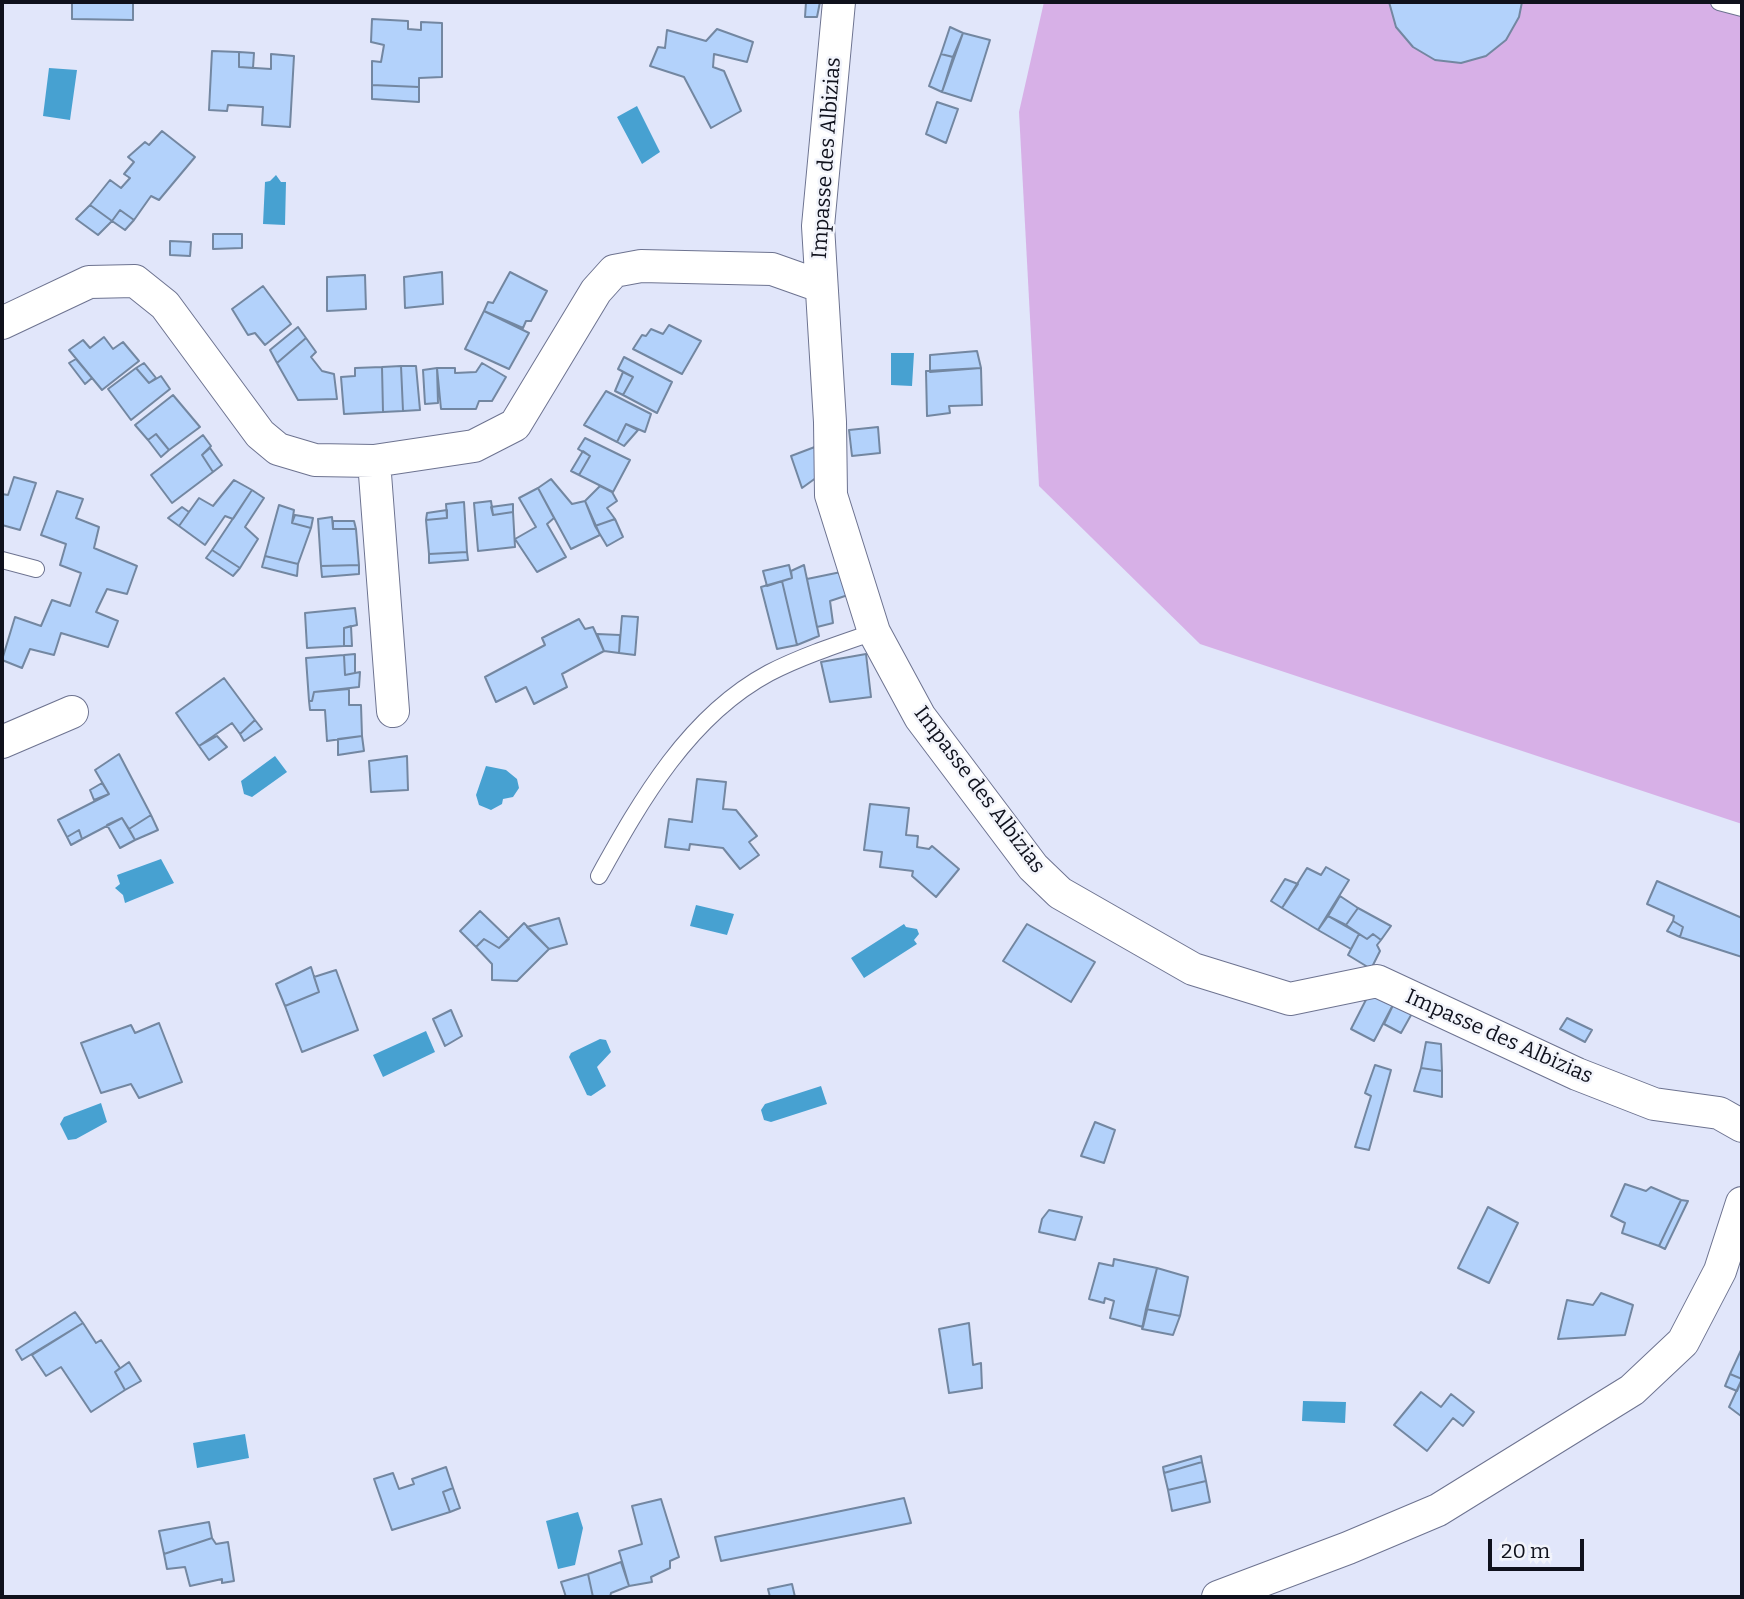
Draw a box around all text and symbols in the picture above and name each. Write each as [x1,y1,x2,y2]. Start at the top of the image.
street label: Impasse des Albizias [807,56,847,260]
street label: Impasse des Albizias [908,702,1050,878]
street label: Impasse des Albizias [1402,984,1596,1090]
scale bar [1492,1526,1588,1570]
text: 20 m [1501,1538,1550,1564]

